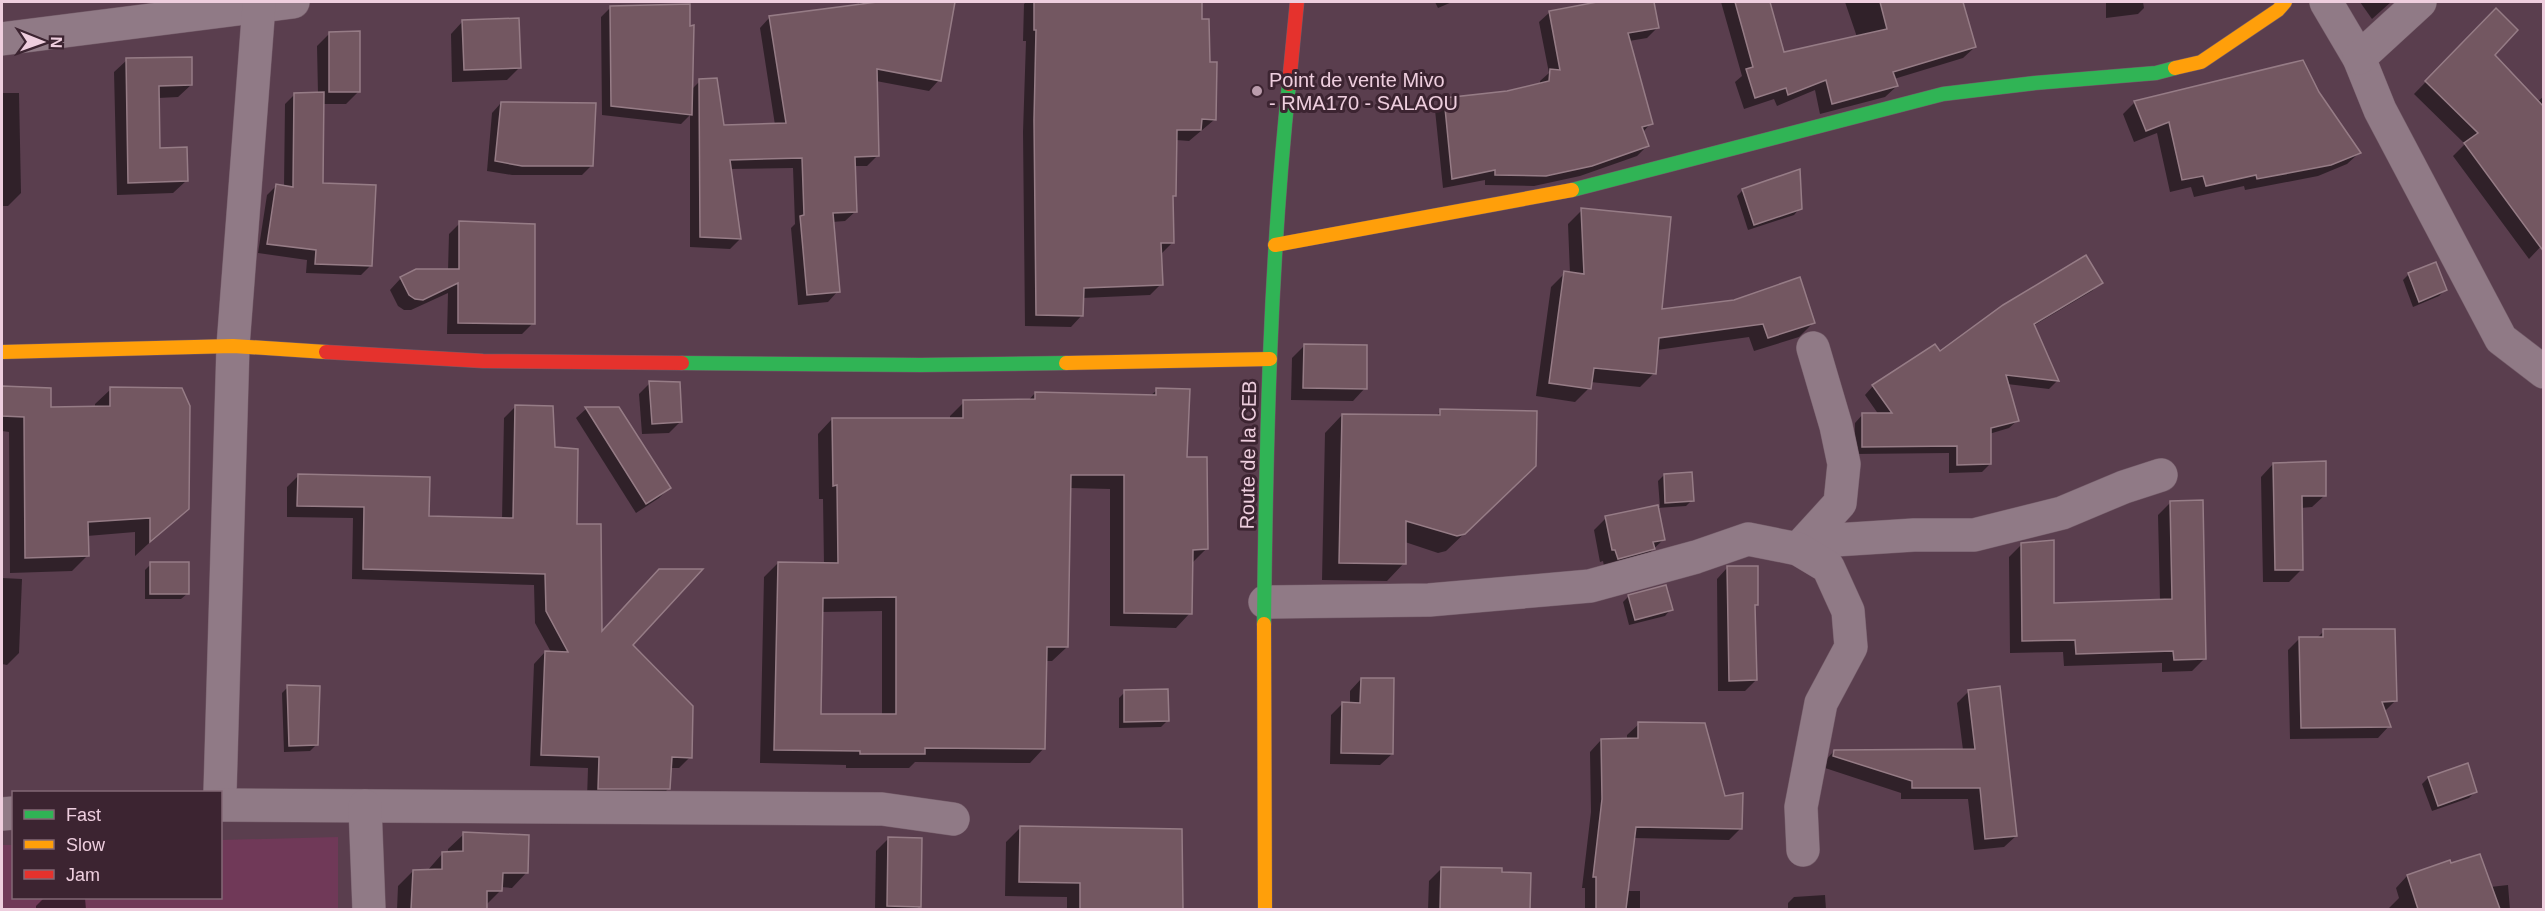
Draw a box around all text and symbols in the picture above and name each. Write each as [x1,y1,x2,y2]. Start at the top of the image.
north arrow [12,12,72,72]
text: N [48,36,65,48]
place label: Point de vente Mivo - RMA170 - SALAOU [1269,69,1458,114]
marker: Point de vente Mivo - RMA170 - SALAOU [1250,84,1264,98]
street label: Route de la CEB [1236,380,1260,530]
legend [12,791,222,899]
text: Fast [66,805,101,825]
text: Slow [66,835,106,855]
text: Jam [66,865,100,885]

